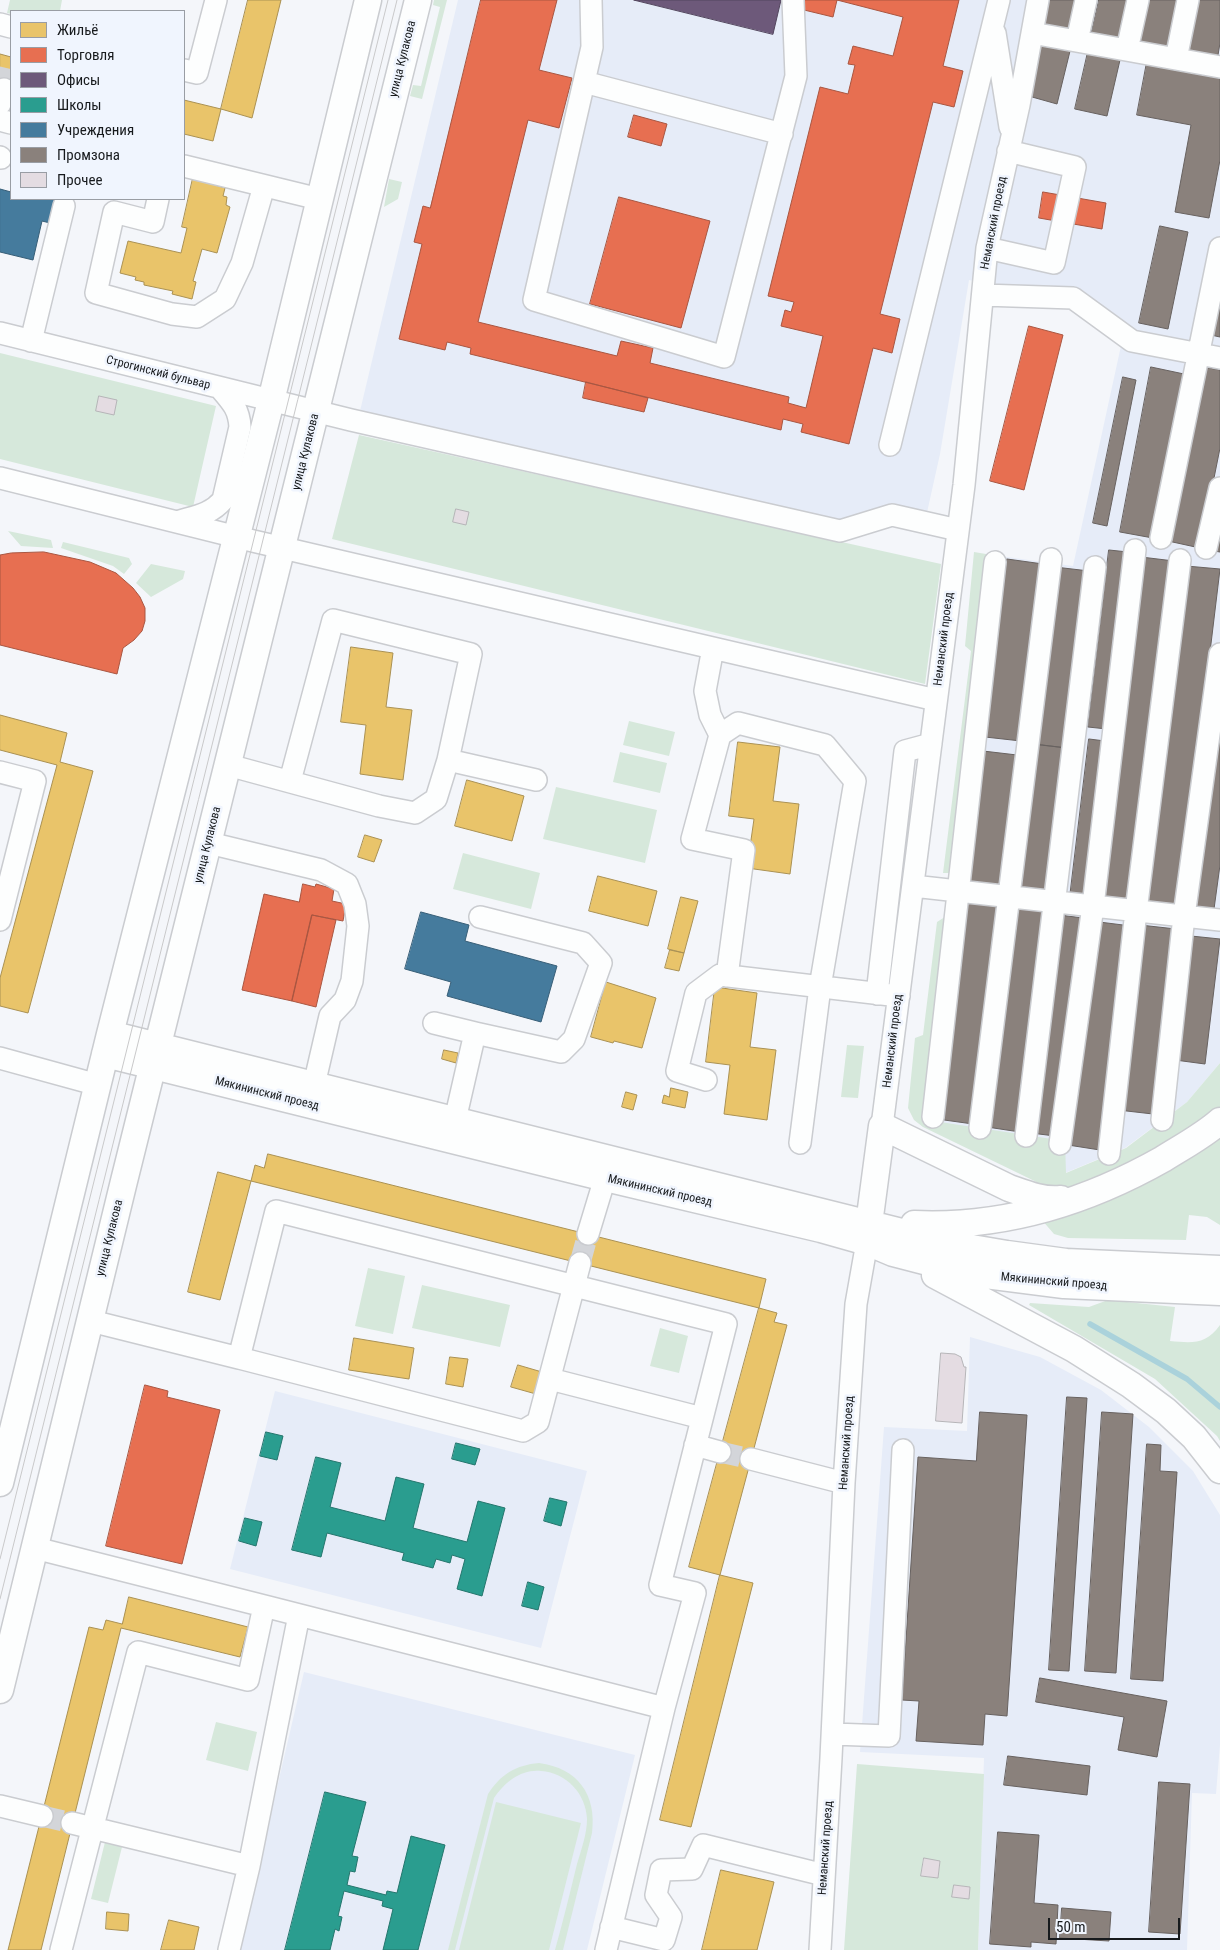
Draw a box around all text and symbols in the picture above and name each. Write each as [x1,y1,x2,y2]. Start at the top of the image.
legend [10,10,185,200]
street label: улица Кулакова [387,19,419,99]
text: Жильё [57,21,98,39]
text: Торговля [57,46,114,64]
text: Офисы [57,71,100,89]
text: Школы [57,96,102,114]
text: Учреждения [57,121,134,139]
text: Промзона [57,146,120,164]
text: Прочее [57,171,103,189]
street label: Неманский проезд [978,175,1010,271]
street label: Строгинский бульвар [104,353,212,393]
street label: улица Кулакова [290,412,322,492]
street label: Неманский проезд [931,591,957,687]
street label: улица Кулакова [192,805,224,885]
street label: Неманский проезд [880,993,906,1089]
street label: Мякининский проезд [213,1074,321,1114]
street label: Мякининский проезд [606,1172,714,1210]
street label: улица Кулакова [94,1198,126,1278]
street label: Мякининский проезд [1000,1270,1108,1294]
street label: Неманский проезд [837,1395,857,1491]
street label: Неманский проезд [816,1800,836,1896]
scale bar [1050,1908,1182,1940]
text: 50 m [1056,1918,1086,1936]

